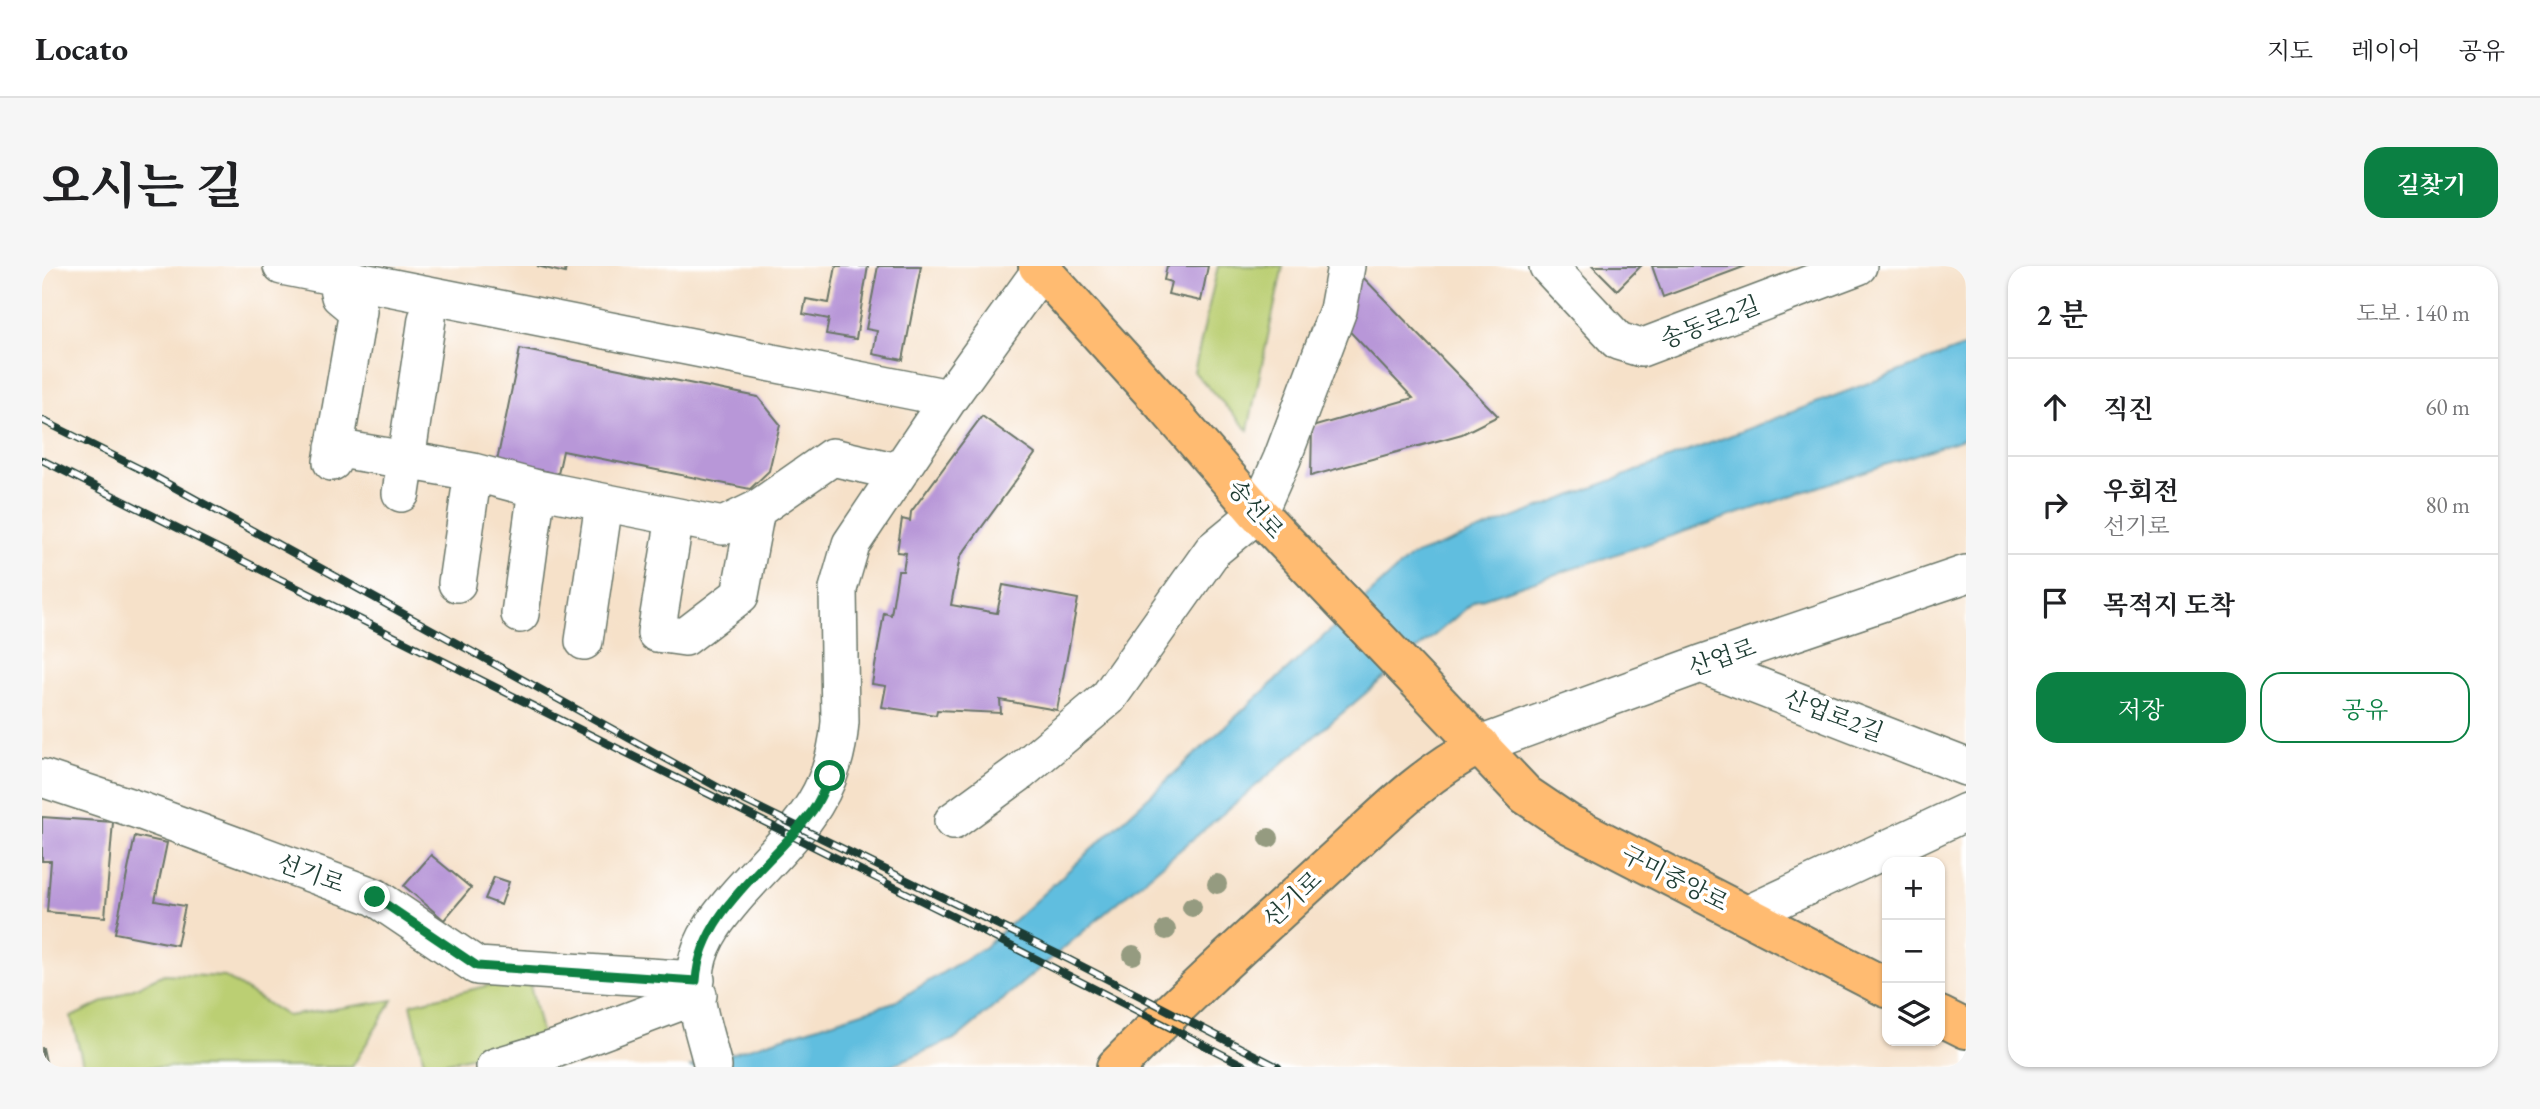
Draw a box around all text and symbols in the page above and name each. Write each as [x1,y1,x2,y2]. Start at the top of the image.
text: Locato [35,27,128,70]
text: 지도 [2267,35,2313,66]
text: 레이어 [2351,35,2421,66]
text: 공유 [2459,35,2505,66]
button: 길찾기 [2364,147,2498,218]
text: 오시는 길 [42,154,243,218]
street label: 송동로2길 [1656,289,1764,355]
text: 2 분 [2036,295,2088,334]
text: 도보 · 140 m [2356,298,2470,328]
icon: ahead [2036,388,2074,426]
text: 직진 [2103,392,2153,426]
text: 60 m [2425,392,2470,422]
street label: 송선로 [1221,473,1291,545]
text: 우회전 [2103,474,2178,508]
icon: right [2036,486,2074,524]
text: 80 m [2425,490,2470,520]
text: 선기로 [2103,511,2170,541]
icon: arrive [2036,584,2074,622]
text: 목적지 도착 [2103,588,2235,622]
street label: 산업로 [1684,631,1760,683]
button: 저장 [2036,672,2246,743]
button: 공유 [2260,672,2470,743]
street label: 산업로2길 [1780,682,1888,748]
route start [814,760,845,791]
street label: 구미중앙로 [1616,838,1734,918]
street label: 선기로 [273,847,349,899]
map controls [1882,857,1945,1046]
button: + [1882,857,1945,920]
street label: 선기로 [1256,864,1328,934]
route end [359,881,390,912]
button: − [1882,920,1945,983]
button: layers [1882,983,1945,1046]

